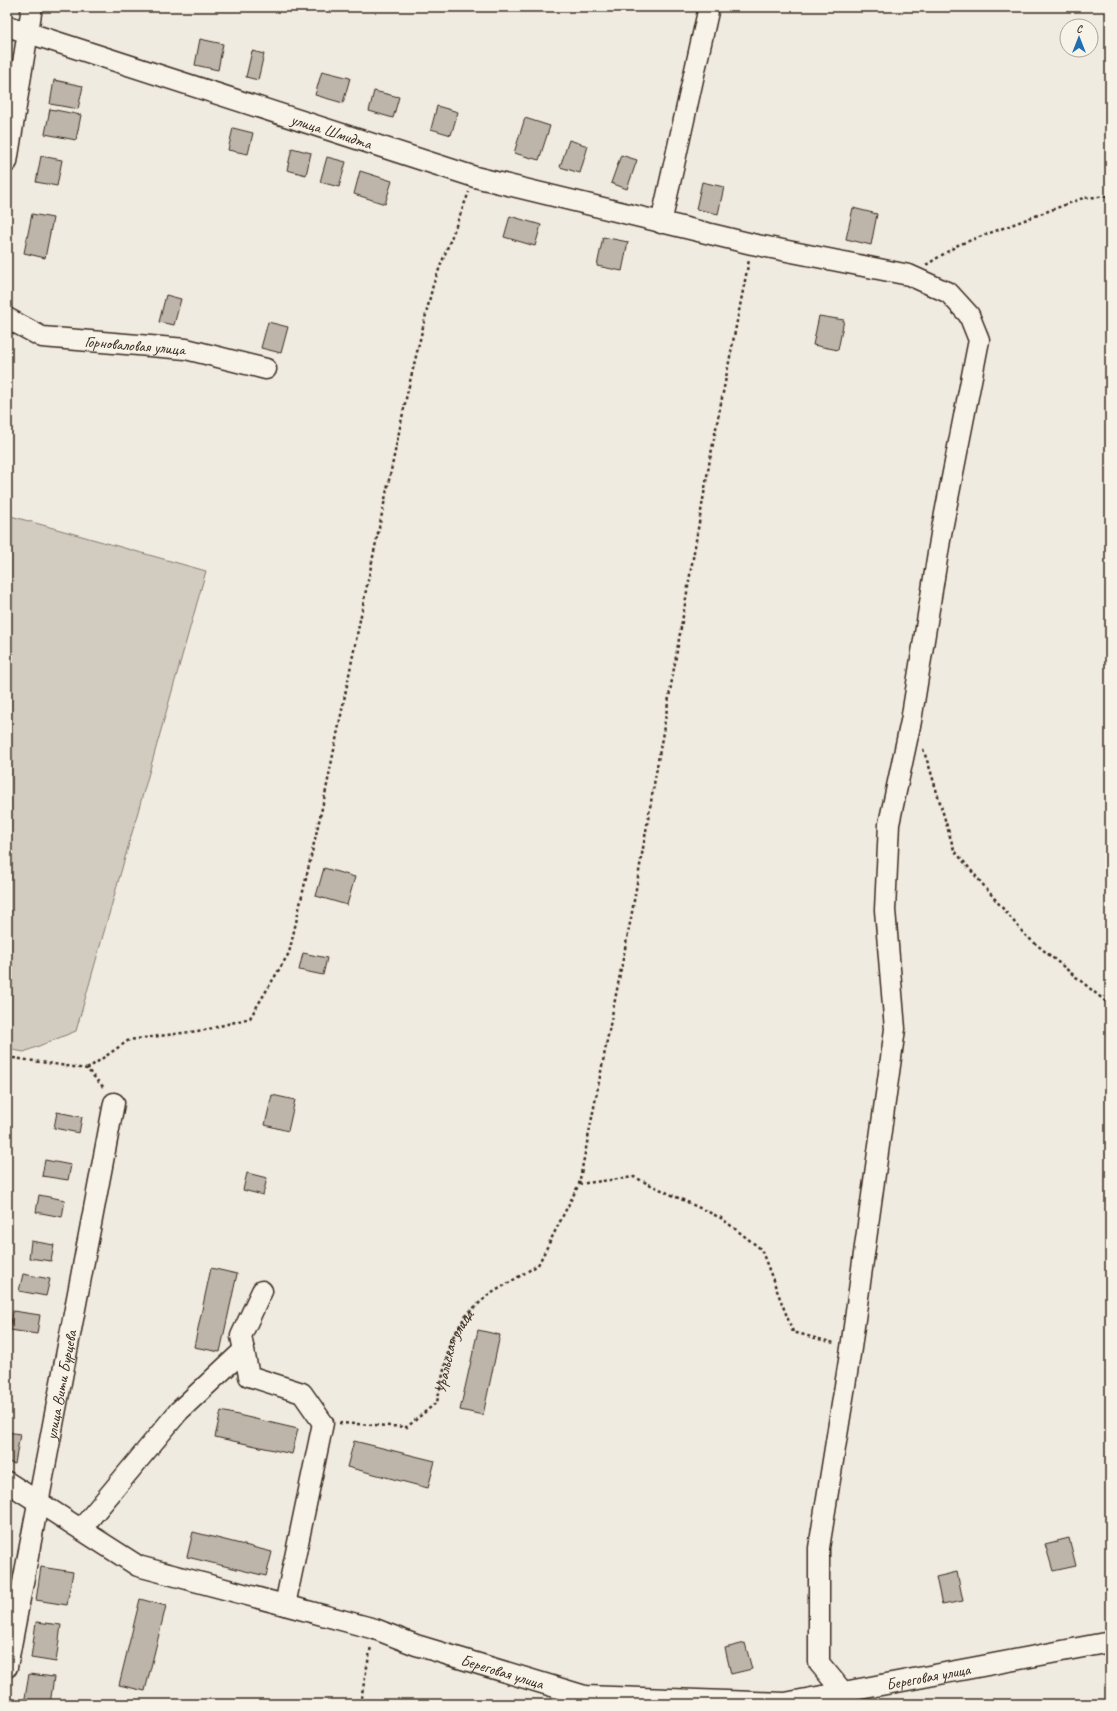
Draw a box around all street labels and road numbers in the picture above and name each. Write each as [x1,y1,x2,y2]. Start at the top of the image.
street label: улица Шмидта [287,109,376,154]
street label: Горноваловая улица [84,332,187,360]
street label: Уральская улица [430,1304,479,1395]
street label: улица Вити Бурцева [41,1327,82,1443]
street label: Береговая улица [458,1650,547,1694]
street label: Береговая улица [885,1659,973,1695]

